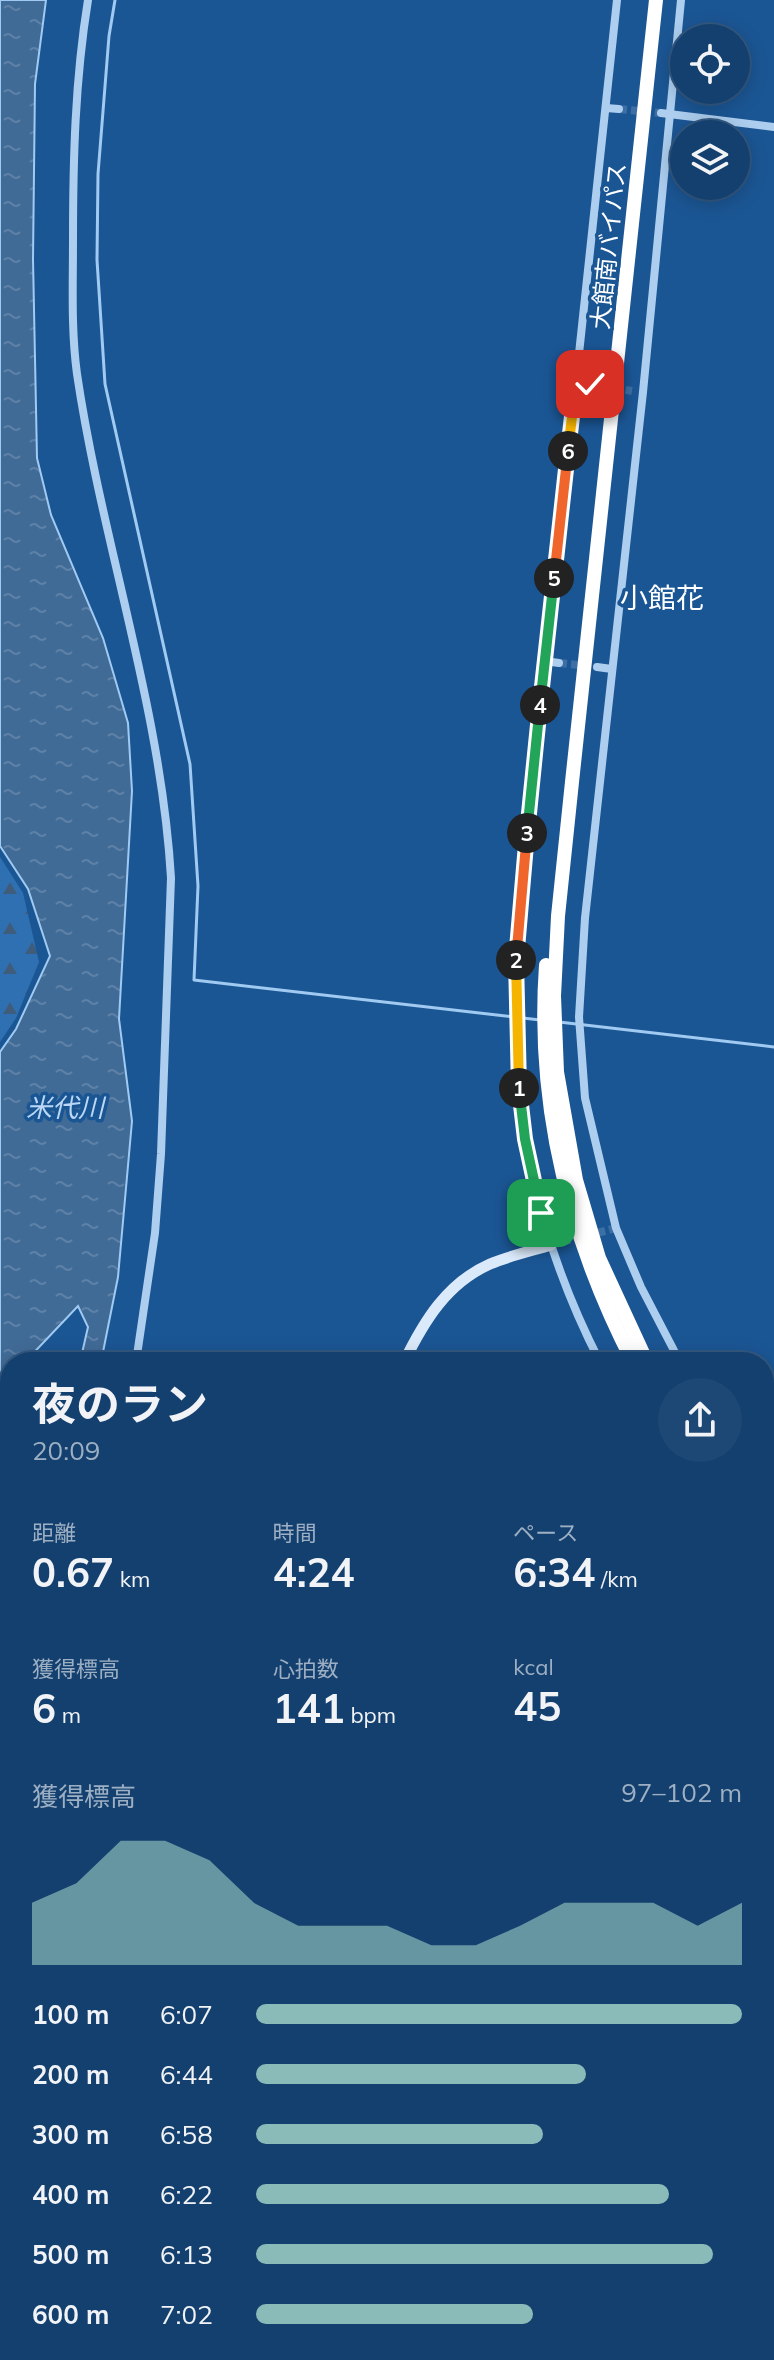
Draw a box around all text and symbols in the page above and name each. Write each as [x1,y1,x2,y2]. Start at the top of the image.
map controls [670,24,750,200]
button: locate [670,24,750,104]
button: layers [670,120,750,200]
street label: 大館南バイパス [584,161,632,331]
pin [556,350,624,418]
icon: check [568,362,612,406]
pin: 6 [548,431,588,471]
text: 6 [561,437,575,465]
pin: 5 [534,558,574,598]
text: 5 [547,564,561,592]
district label: 小館花 [620,580,704,615]
pin: 4 [520,685,560,725]
text: 4 [533,691,547,719]
pin: 3 [507,813,547,853]
text: 3 [520,819,534,847]
pin: 2 [496,940,536,980]
text: 2 [509,946,523,974]
pin: 1 [499,1068,539,1108]
text: 1 [512,1074,526,1102]
water label: 米代川 [26,1091,107,1124]
pin [507,1179,575,1247]
icon: arrive [519,1191,563,1235]
text: 夜のラン [32,1376,208,1431]
button: share [658,1378,742,1462]
text: 20:09 [32,1434,100,1467]
text: 距離 [32,1519,76,1547]
text: 時間 [273,1519,317,1547]
text: ペース [513,1519,578,1547]
text: 0.67 [32,1547,114,1597]
text: 4:24 [273,1547,355,1597]
text: 6:34 [513,1547,595,1597]
text: km [114,1565,150,1593]
text: /km [595,1565,638,1593]
text: kcal [513,1653,554,1681]
text: 獲得標高 [32,1655,120,1683]
text: 心拍数 [273,1655,339,1683]
text: 45 [513,1681,561,1731]
text: 6 [32,1683,56,1733]
text: 141 [273,1683,345,1733]
text: m [56,1701,81,1729]
text: bpm [345,1701,396,1729]
text: 97–102 m [621,1776,742,1809]
text: 獲得標高 [32,1780,136,1813]
text: 100 m [32,1998,109,2031]
text: 6:07 [160,1998,213,2031]
text: 200 m [32,2058,109,2091]
text: 6:44 [160,2058,213,2091]
text: 300 m [32,2118,109,2151]
text: 6:58 [160,2118,213,2151]
text: 400 m [32,2178,109,2211]
text: 6:22 [160,2178,213,2211]
text: 500 m [32,2238,109,2271]
text: 6:13 [160,2238,213,2271]
text: 600 m [32,2298,109,2331]
text: 7:02 [160,2298,213,2331]

